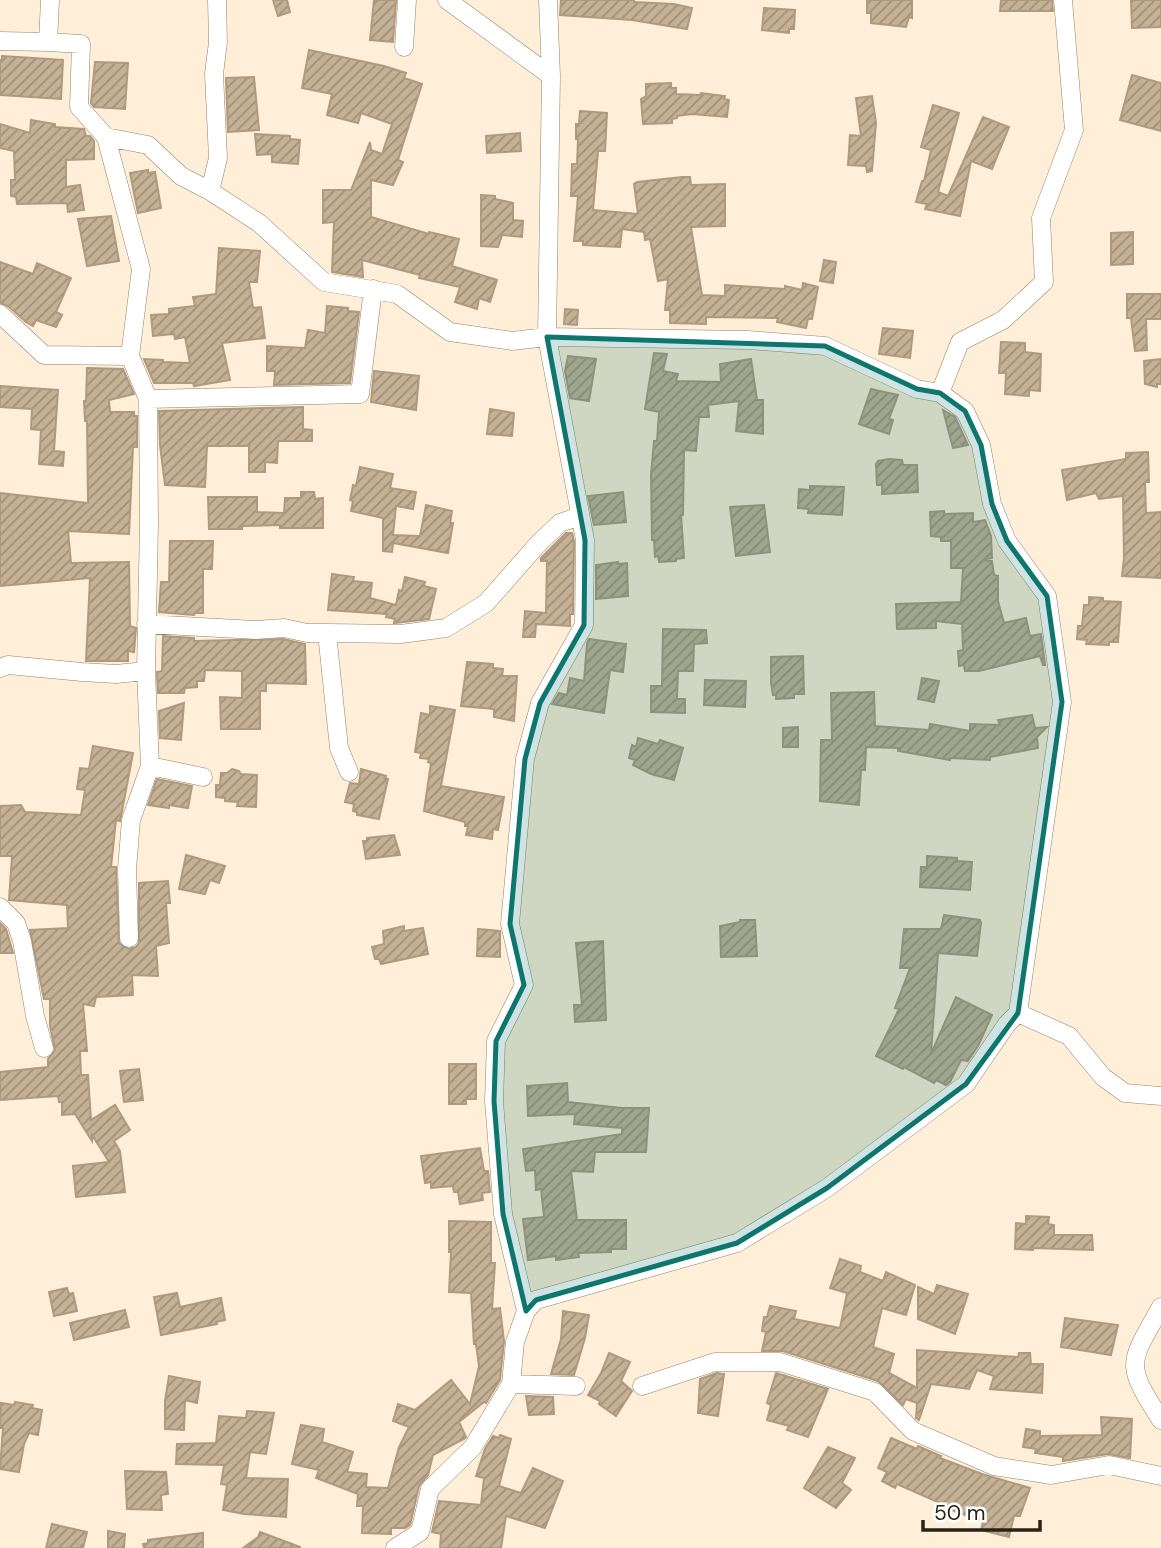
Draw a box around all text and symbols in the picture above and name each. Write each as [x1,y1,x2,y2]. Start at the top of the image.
scale bar [923,1488,1040,1532]
text: 50 m [934,1499,985,1527]

